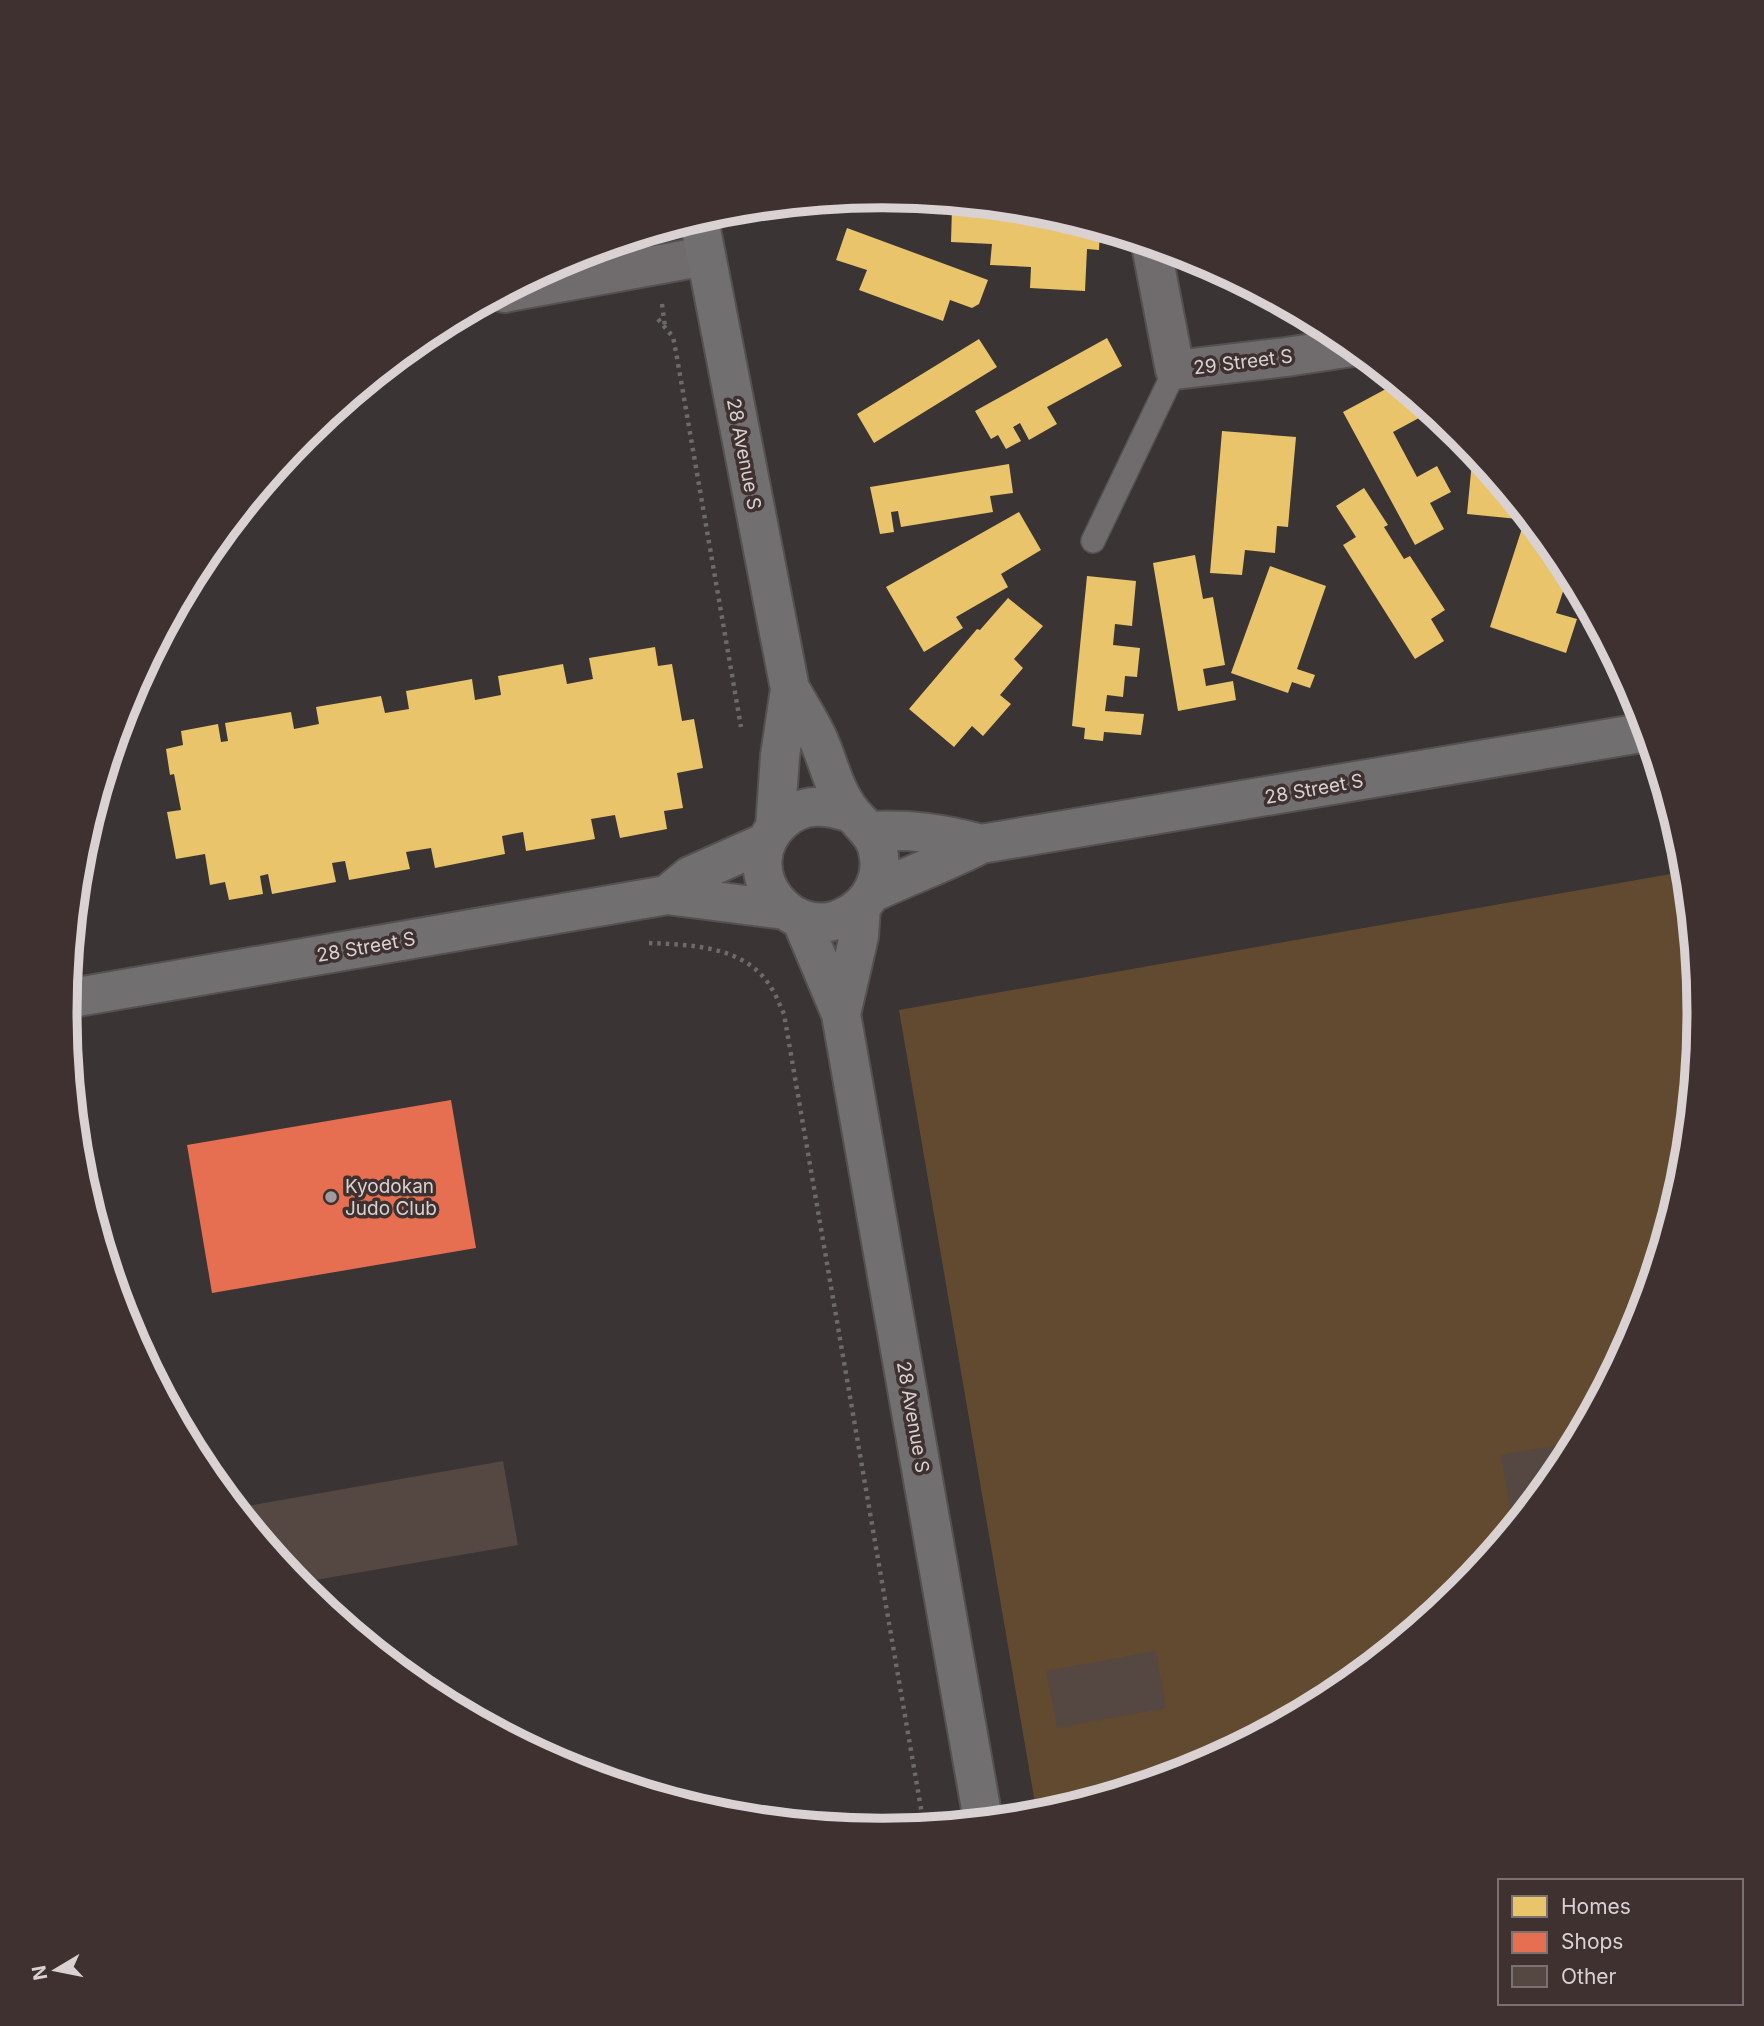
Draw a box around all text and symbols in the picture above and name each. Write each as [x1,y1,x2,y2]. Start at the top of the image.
street label: 29 Street S [1192,344,1294,380]
street label: 28 Avenue S [722,396,766,512]
street label: 28 Street S [1263,769,1365,809]
street label: 28 Street S [315,927,417,967]
place label: Kyodokan Judo Club [345,1175,437,1220]
marker: Kyodokan Judo Club [323,1189,339,1205]
street label: 28 Avenue S [892,1359,934,1475]
legend [1498,1879,1743,2005]
text: Homes [1561,1894,1631,1919]
text: Shops [1561,1929,1623,1954]
north arrow [21,1935,91,2005]
text: N [27,1964,52,1982]
text: Other [1561,1964,1617,1989]

